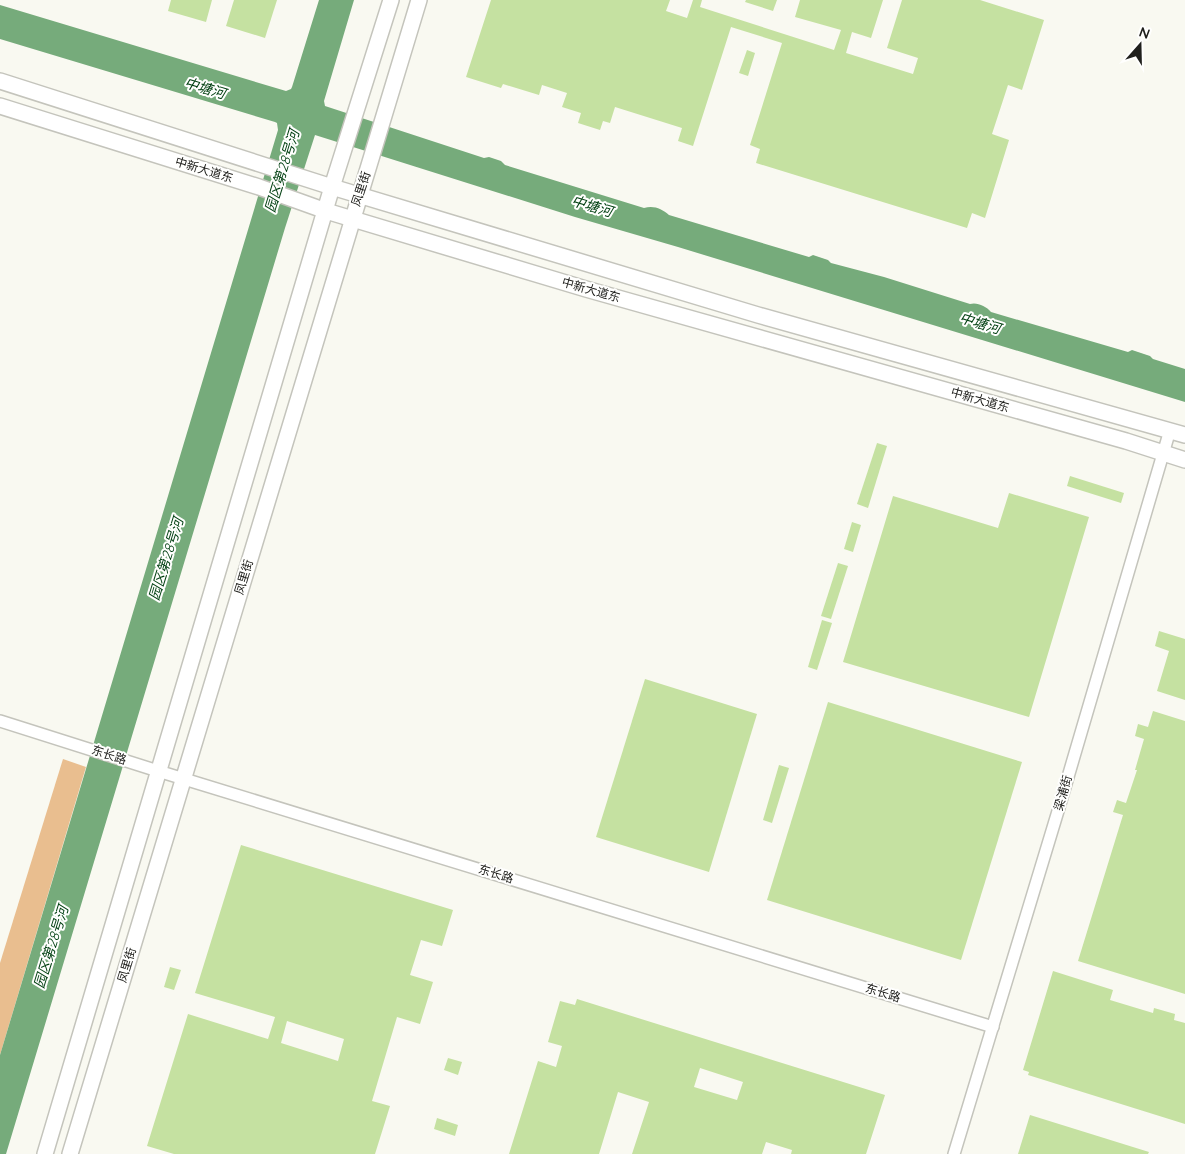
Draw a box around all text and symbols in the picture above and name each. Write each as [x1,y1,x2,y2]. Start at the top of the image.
north arrow [1115,20,1165,70]
text: N [1137,23,1152,43]
water label: 中塘河 [182,73,231,104]
water label: 园区第28号河 [261,125,304,214]
street label: 中新大道东 [173,154,235,185]
street label: 凤里街 [348,169,373,208]
water label: 中塘河 [569,191,618,222]
street label: 中新大道东 [560,274,622,305]
water label: 中塘河 [957,308,1006,339]
street label: 中新大道东 [949,384,1011,415]
water label: 园区第28号河 [145,513,188,602]
street label: 凤里街 [231,557,256,596]
street label: 东长路 [90,742,129,767]
street label: 梁浦街 [1050,773,1075,812]
street label: 东长路 [477,861,516,886]
water label: 园区第28号河 [30,901,73,990]
street label: 凤里街 [114,945,139,984]
street label: 东长路 [864,980,903,1005]

